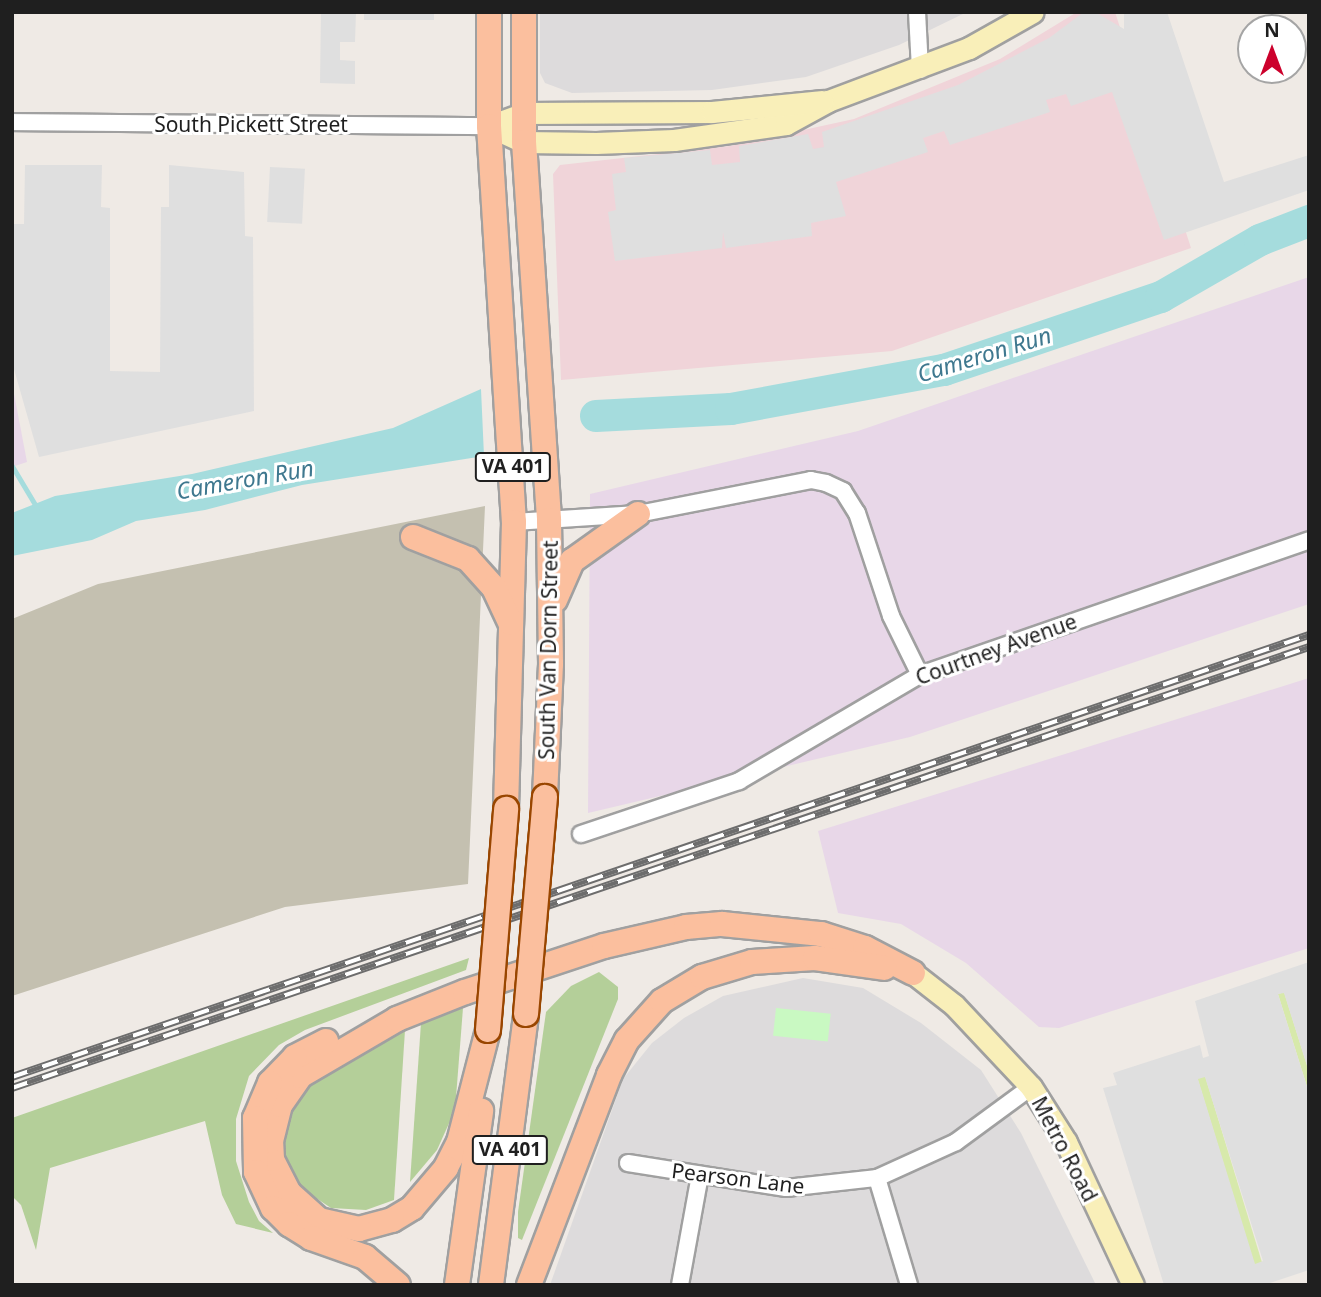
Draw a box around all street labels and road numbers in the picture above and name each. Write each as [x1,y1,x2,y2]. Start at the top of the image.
street label: South Pickett Street [154,111,348,137]
road number: VA 401 [475,452,552,482]
street label: South Van Dorn Street [533,540,563,760]
street label: Courtney Avenue [912,608,1080,690]
street label: Metro Road [1027,1092,1103,1206]
road number: VA 401 [472,1134,548,1166]
street label: Pearson Lane [670,1157,806,1199]

